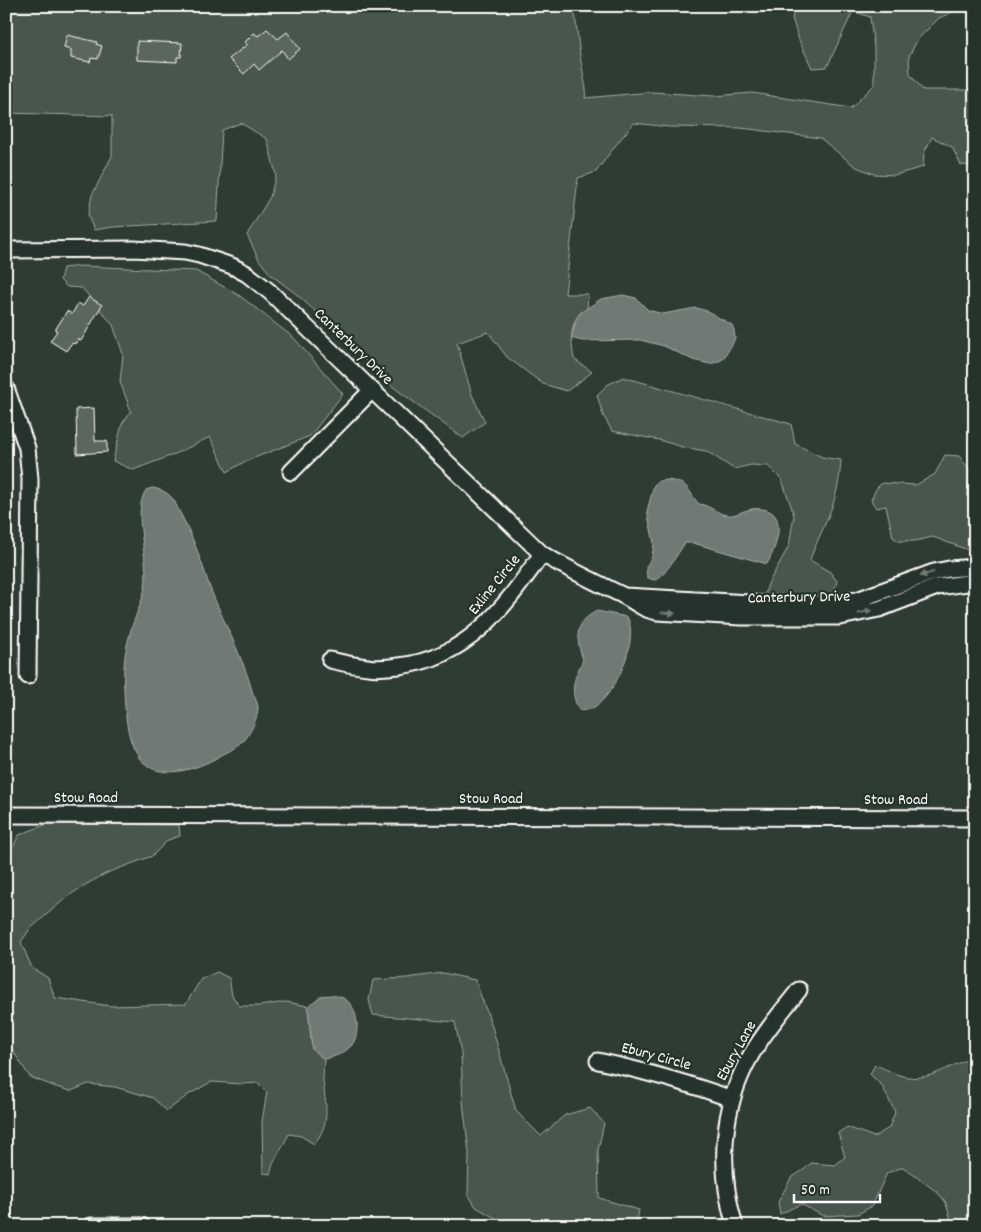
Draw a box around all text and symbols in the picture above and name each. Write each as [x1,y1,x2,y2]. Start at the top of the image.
street label: Canterbury Drive [308,303,398,391]
street label: Exline Circle [463,550,527,620]
one-way arrow [919,571,934,579]
street label: Canterbury Drive [748,586,850,610]
one-way arrow [858,608,873,616]
one-way arrow [661,610,677,618]
street label: Stow Road [54,787,118,810]
street label: Stow Road [459,788,523,811]
street label: Stow Road [864,789,928,812]
street label: Ebury Lane [711,1017,763,1085]
street label: Ebury Circle [619,1037,693,1077]
scale bar [794,1172,880,1204]
text: 50 m [801,1180,830,1202]

